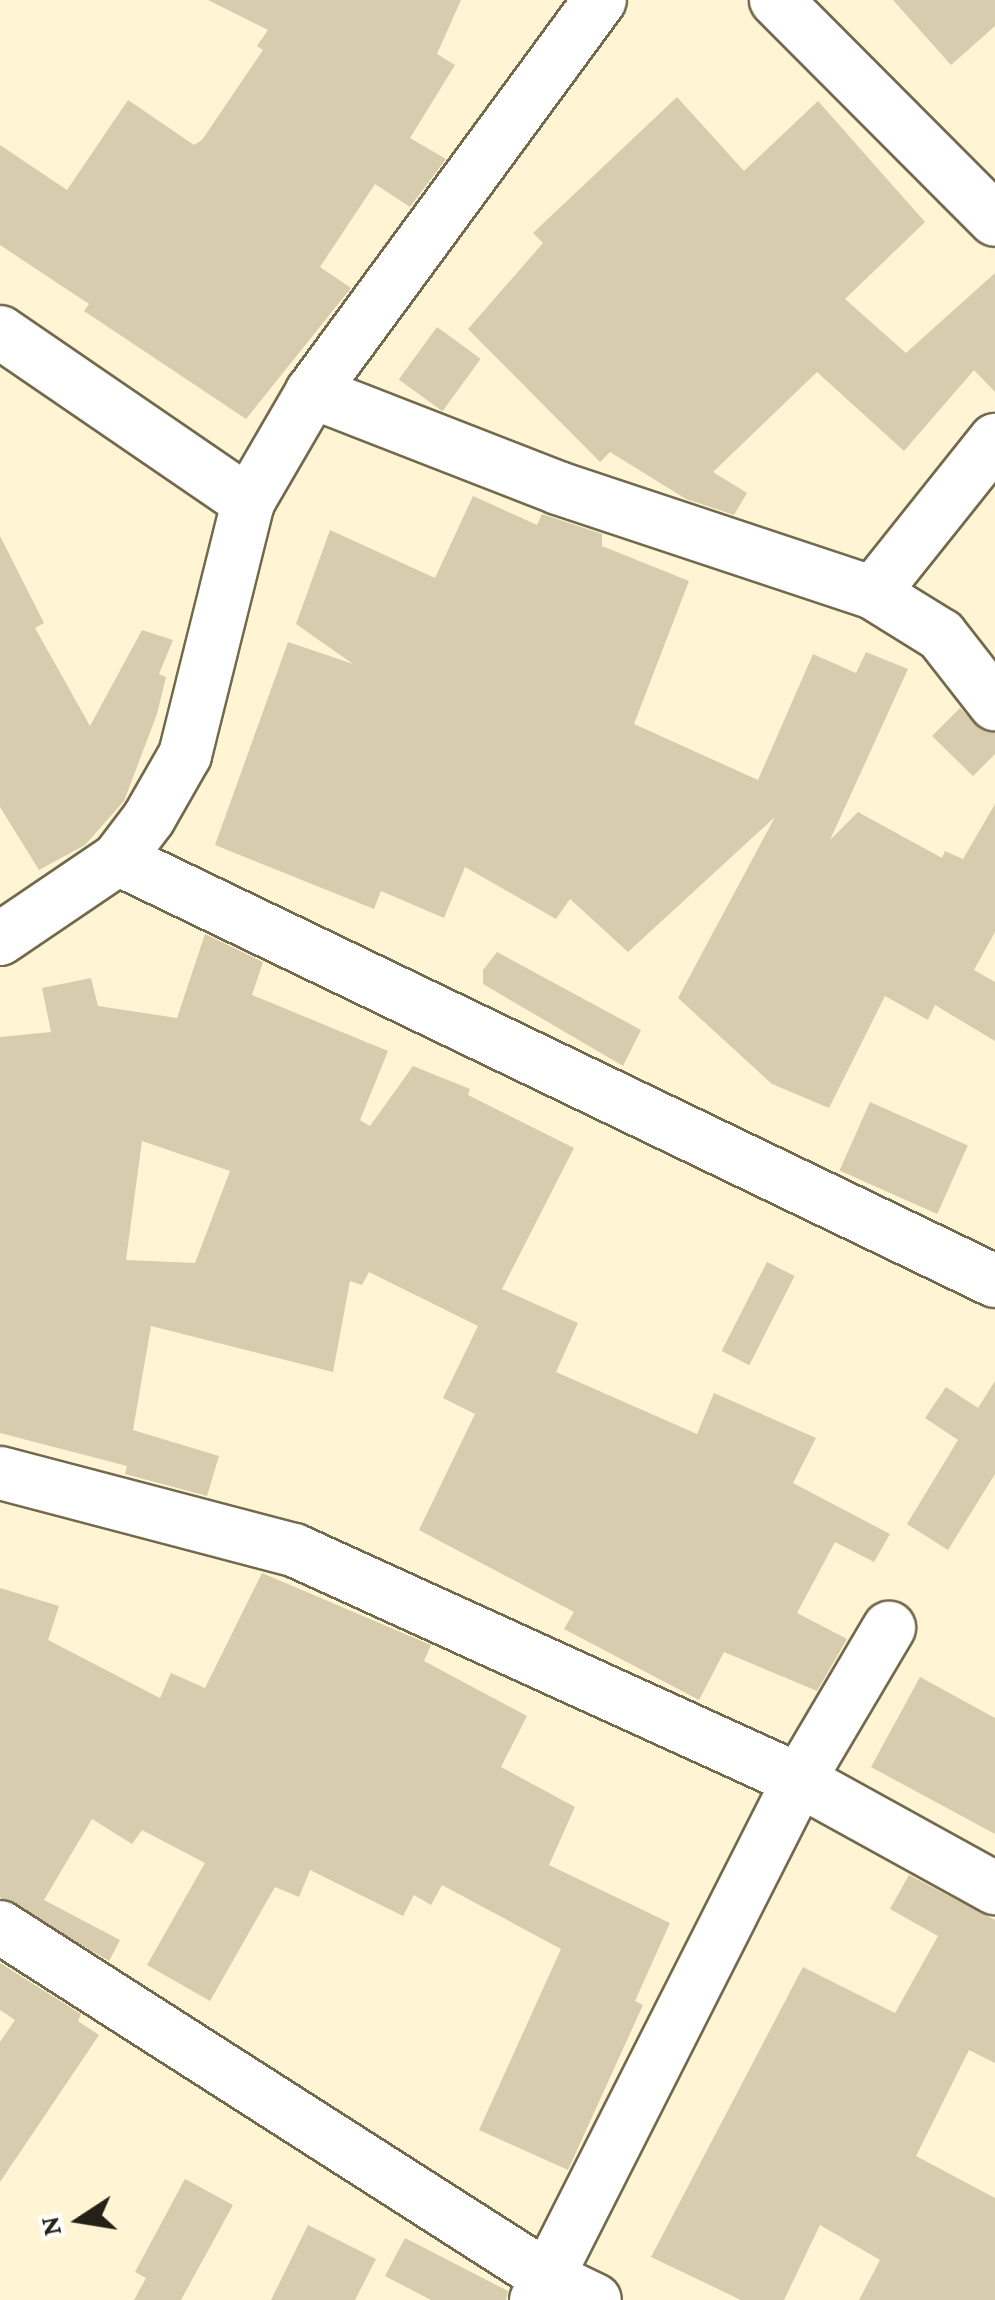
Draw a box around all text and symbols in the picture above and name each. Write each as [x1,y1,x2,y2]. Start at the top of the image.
north arrow [30,2170,130,2270]
text: N [33,2214,67,2239]

